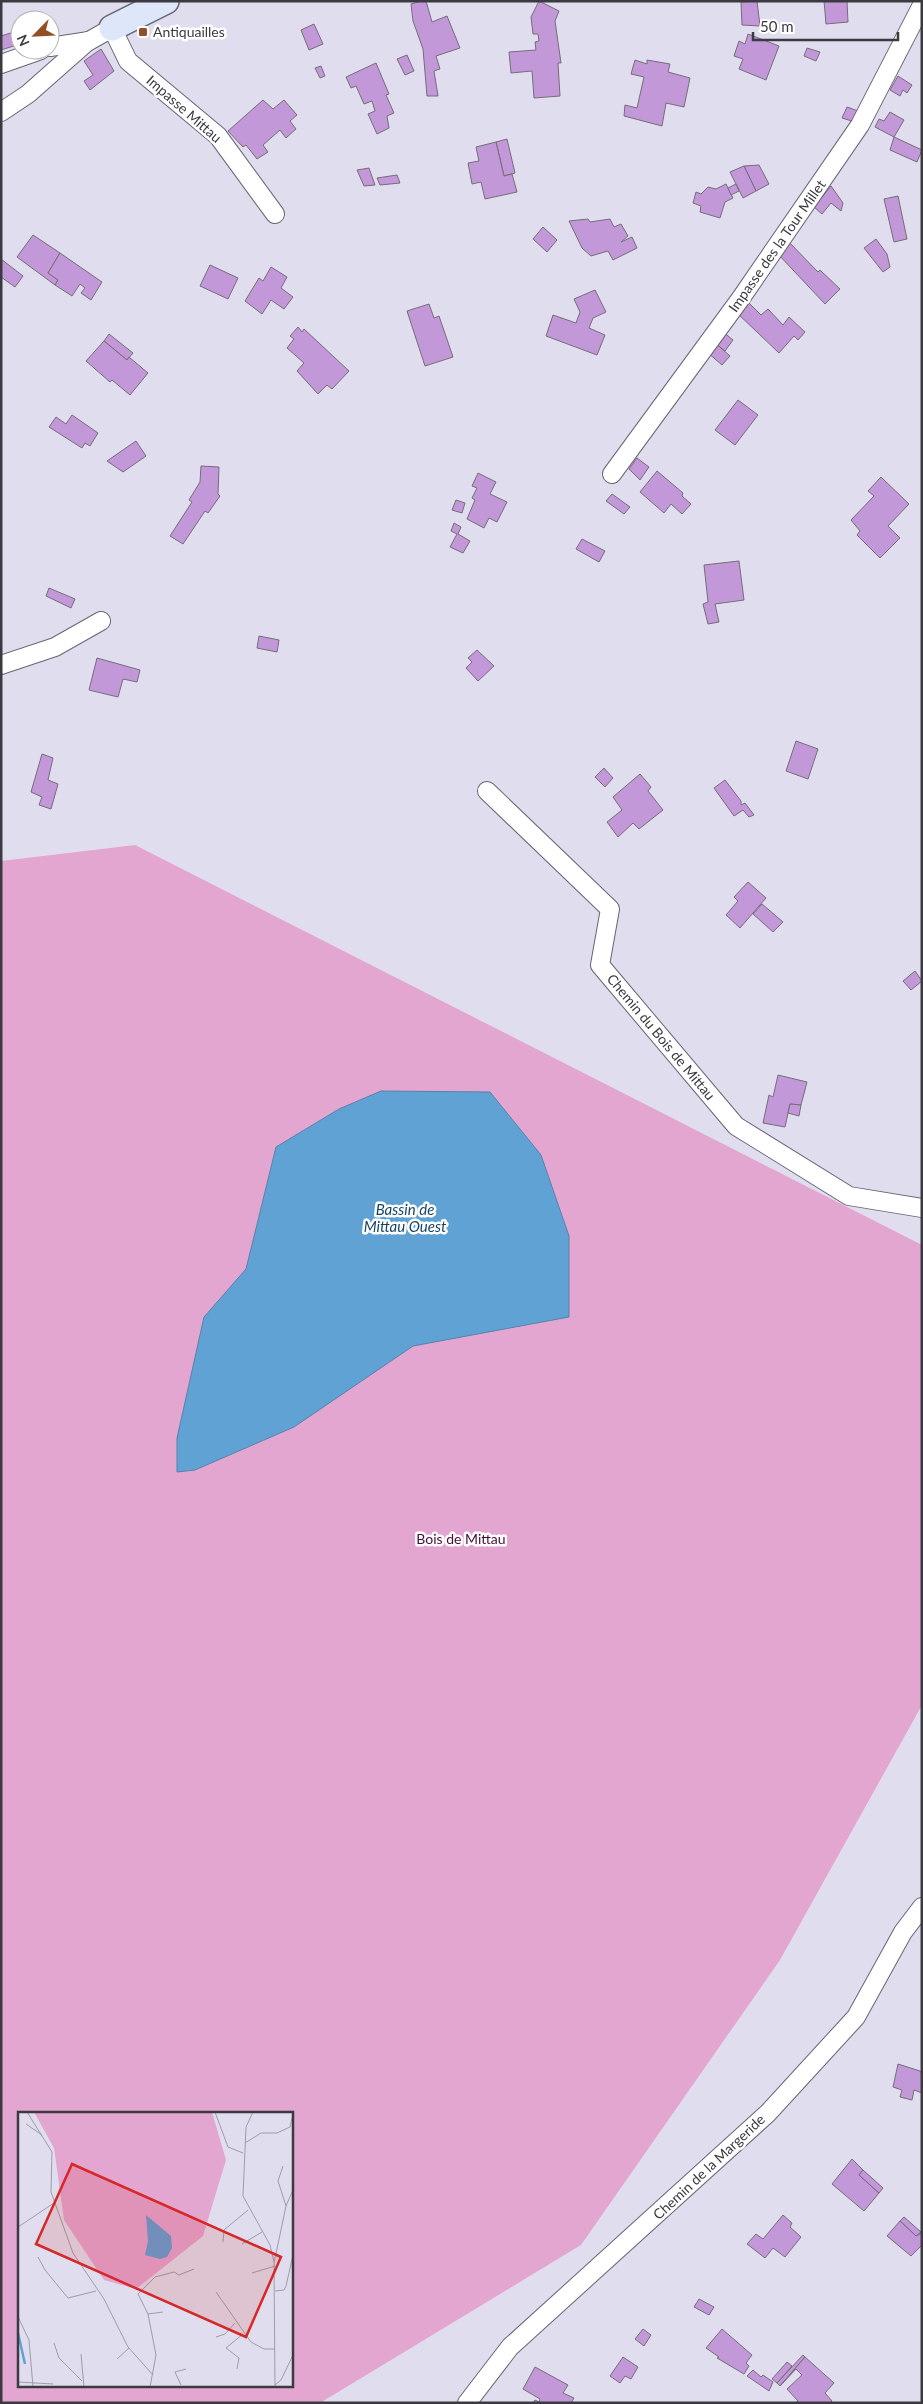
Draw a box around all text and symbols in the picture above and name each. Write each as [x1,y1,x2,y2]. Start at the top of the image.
north arrow [10,10,60,60]
scale bar [753,10,898,42]
text: 50 m [760,17,794,35]
place label: Antiquailles [153,23,225,40]
marker: Antiquailles [137,26,149,38]
text: N [13,32,33,49]
street label: Impasse Mittau [143,71,225,146]
street label: Impasse des la Tour Millet [724,176,829,315]
street label: Chemin du Bois de Mittau [604,970,719,1103]
water label: Bassin de Mittau Ouest [364,1200,447,1235]
park label: Bois de Mittau [416,1530,506,1547]
street label: Chemin de la Margeride [649,2110,768,2223]
inset map [18,2112,292,2386]

